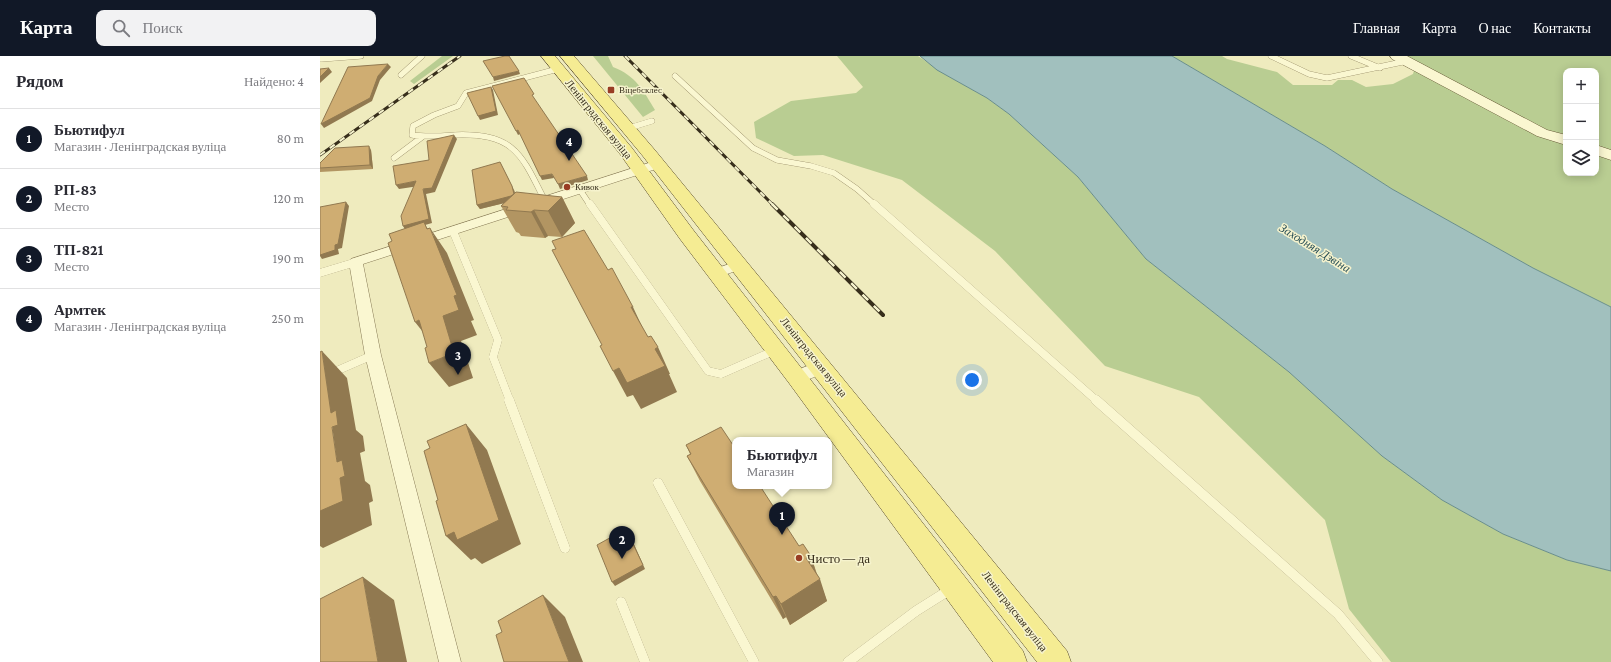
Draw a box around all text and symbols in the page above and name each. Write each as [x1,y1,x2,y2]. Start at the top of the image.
search box [96,10,376,46]
text: Карта [20,17,72,38]
icon: search [110,17,132,39]
text: Поиск [142,20,183,36]
text: Главная [1353,20,1400,36]
text: Карта [1422,20,1457,36]
text: О нас [1479,20,1511,36]
text: Контакты [1533,20,1591,36]
map controls [1563,68,1599,176]
button: + [1563,68,1599,104]
text: Рядом [16,72,64,91]
text: Найдено: 4 [244,74,304,89]
street label: Ленінградская вуліца [563,77,635,161]
marker: Віцебсклес [606,85,616,95]
place label: Віцебсклес [619,85,662,95]
button: − [1563,104,1599,140]
text: Бьютифул [54,122,125,138]
pin: 4 [556,128,582,161]
text: 1 [27,131,31,146]
text: 80 m [277,131,304,146]
text: Магазин · Ленінградская вуліца [54,139,226,154]
button: layers [1563,140,1599,176]
text: РП-83 [54,182,97,198]
marker: Кивок [562,182,572,192]
place label: Кивок [575,182,600,192]
text: 2 [26,191,32,206]
text: 120 m [273,191,304,206]
text: Место [54,199,89,214]
water label: Заходняя Дзвіна [1277,221,1353,275]
text: ТП-821 [54,242,103,258]
text: 3 [26,251,32,266]
text: 190 m [273,251,304,266]
text: Место [54,259,89,274]
text: Армтек [54,302,106,318]
text: 4 [25,311,33,326]
text: 250 m [271,311,304,326]
street label: Ленінградская вуліца [778,315,850,399]
text: Магазин · Ленінградская вуліца [54,319,226,334]
pin: 3 [445,342,471,375]
your location [962,370,982,390]
popup [732,437,832,489]
text: Бьютифул [747,447,817,463]
text: Магазин [747,464,794,479]
pin: 1 [769,502,795,535]
pin: 2 [609,526,635,559]
place label: Чисто — да [807,551,870,566]
marker: Чисто — да [794,553,804,563]
street label: Ленінградская вуліца [980,568,1050,654]

